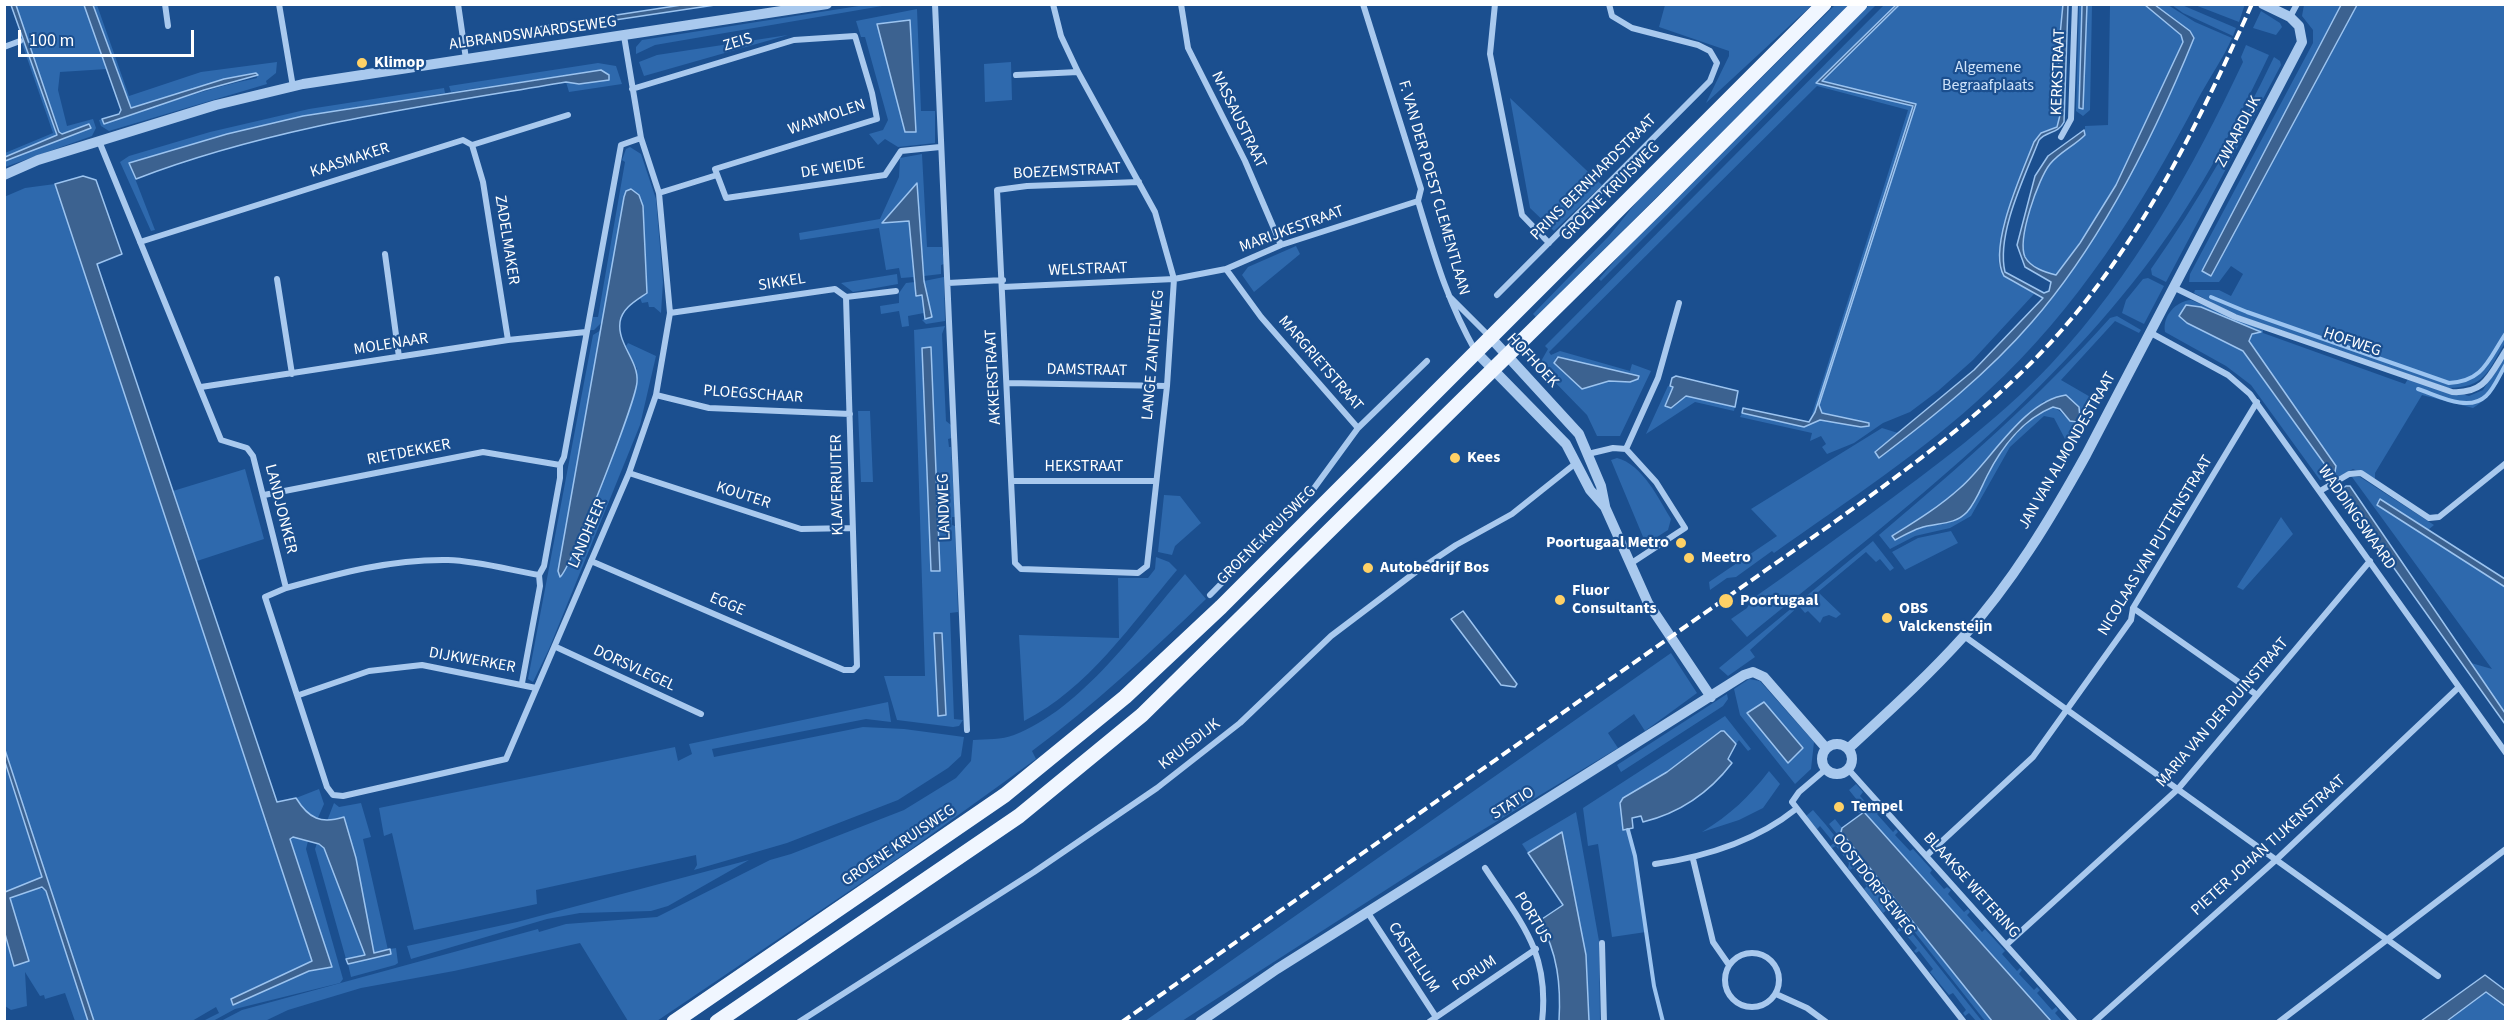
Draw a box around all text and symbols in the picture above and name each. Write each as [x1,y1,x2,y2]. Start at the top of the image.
street label: ALBRANDSWAARDSEWEG [448,13,618,55]
scale bar [21,18,196,56]
text: 100 m [29,28,74,53]
street label: KERKSTRAAT [2048,28,2070,116]
street label: ZEIS [721,29,755,57]
place label: Klimop [374,53,425,73]
marker: Klimop [355,56,369,70]
park label: Algemene Begraafplaats [1942,58,2034,96]
street label: NASSAUSTRAAT [1206,68,1270,172]
street label: F. VAN DER POEST CLEMENTLAAN [1393,78,1473,298]
street label: ZWAARDIJK [2212,93,2266,171]
street label: WANMOLEN [786,96,868,140]
street label: PRINS BERNHARDSTRAAT [1527,111,1661,245]
street label: GROENE KRUISWEG [1557,138,1665,246]
street label: KAASMAKER [308,139,392,183]
street label: DE WEIDE [799,154,867,184]
street label: BOEZEMSTRAAT [1013,160,1121,184]
street label: ZADELMAKER [489,194,523,286]
street label: MARIJKESTRAAT [1237,202,1347,258]
street label: WELSTRAAT [1048,259,1128,281]
street label: SIKKEL [757,270,807,296]
street label: LANGE ZANTELWEG [1139,289,1169,421]
street label: MARGRIETSTRAAT [1273,312,1367,416]
street label: HOFWEG [2321,324,2383,362]
street label: AKKERSTRAAT [982,329,1006,425]
street label: MOLENAAR [352,330,430,360]
street label: HOFHOEK [1502,330,1562,392]
street label: DAMSTRAAT [1046,361,1128,381]
street label: JAN VAN ALMONDESTRAAT [2015,369,2121,533]
street label: PLOEGSCHAAR [703,382,803,408]
street label: KLAVERRUITER [828,434,848,536]
street label: RIETDEKKER [366,435,452,471]
place label: Kees [1467,448,1500,468]
marker: Kees [1448,451,1462,465]
street label: NICOLAAS VAN PUTTENSTRAAT [2094,452,2218,640]
street label: HEKSTRAAT [1045,457,1123,477]
street label: LANDJONKER [260,462,300,556]
street label: WADDINGSWAARD [2313,462,2399,574]
street label: LANDWEG [934,473,956,541]
street label: KOUTER [713,478,773,514]
street label: GROENE KRUISWEG [1213,482,1321,590]
street label: LANDHEER [565,497,611,571]
place label: Poortugaal Metro [1546,533,1669,553]
marker: Poortugaal Metro [1674,536,1688,550]
place label: Meetro [1701,548,1751,568]
marker: Meetro [1682,551,1696,565]
place label: Autobedrijf Bos [1380,558,1489,578]
marker: Autobedrijf Bos [1361,561,1375,575]
place label: Fluor Consultants [1572,581,1657,619]
street label: EGGE [706,589,748,621]
place label: Poortugaal [1740,591,1818,611]
marker: Poortugaal [1717,592,1735,610]
marker: Fluor Consultants [1553,593,1567,607]
place label: OBS Valckensteijn [1899,599,1992,637]
marker: OBS Valckensteijn [1880,611,1894,625]
street label: MARIA VAN DER DUINSTRAAT [2153,634,2293,792]
street label: DORSVLEGEL [590,642,678,696]
street label: DIJKWERKER [427,644,517,678]
street label: KRUISDIJK [1156,715,1224,775]
street label: PIETER JOHAN TIJKENSTRAAT [2188,772,2350,920]
street label: STATIO [1488,783,1538,825]
place label: Tempel [1851,797,1903,817]
marker: Tempel [1832,800,1846,814]
street label: GROENE KRUISWEG [839,801,959,891]
street label: BLAAKSE WETERING [1919,829,2023,943]
street label: OOSTDORPSEWEG [1827,830,1919,940]
street label: PORTUS [1509,889,1555,947]
street label: CASTELLUM [1383,919,1443,997]
street label: FORUM [1449,952,1501,996]

